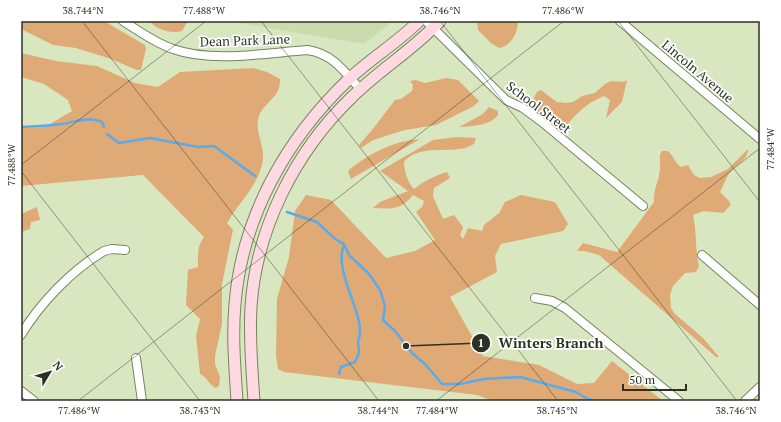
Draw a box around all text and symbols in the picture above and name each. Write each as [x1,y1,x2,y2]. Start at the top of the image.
text: 38.744°N [63,4,104,17]
text: 77.488°W [183,4,226,17]
text: 38.746°N [420,4,461,17]
text: 77.486°W [542,4,585,17]
street label: Dean Park Lane [200,29,290,51]
street label: Lincoln Avenue [658,36,738,106]
street label: School Street [503,77,575,137]
text: 77.484°W [764,127,777,170]
text: 77.488°W [5,143,18,186]
callout: Winters Branch [471,330,612,356]
text: Winters Branch [498,333,604,352]
text: 1 [478,335,484,350]
north arrow [30,352,70,392]
text: N [50,358,66,374]
scale bar [623,366,686,392]
text: 50 m [629,372,656,387]
text: 77.486°W [58,404,101,417]
text: 38.743°N [180,404,221,417]
text: 38.744°N [358,404,399,417]
text: 77.484°W [416,404,459,417]
text: 38.745°N [537,404,578,417]
text: 38.746°N [716,404,757,417]

